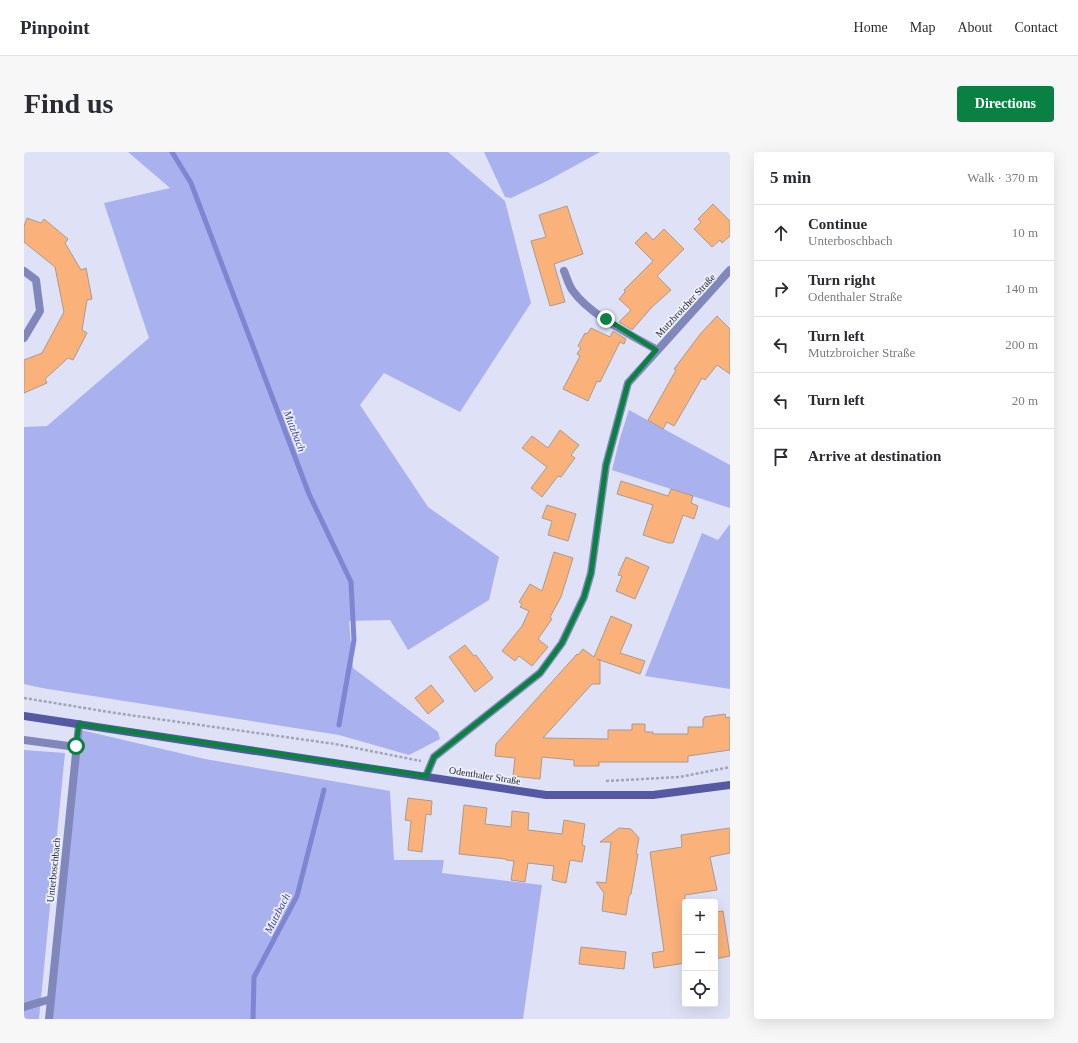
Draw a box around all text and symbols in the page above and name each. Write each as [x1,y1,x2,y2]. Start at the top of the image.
text: Pinpoint [20,17,90,38]
text: Home [854,20,888,35]
text: Map [910,20,935,35]
text: About [957,20,992,35]
text: Contact [1014,20,1058,35]
button: Directions [957,86,1054,122]
text: Find us [24,88,114,119]
text: 5 min [770,168,811,187]
text: Walk · 370 m [967,170,1038,185]
text: Continue [808,216,867,232]
icon: ahead [770,222,792,244]
text: 10 m [1012,225,1038,240]
text: Unterboschbach [808,233,892,248]
street label: Mutzbroicher Straße [653,271,718,339]
text: Turn right [808,272,875,288]
icon: right [770,278,792,300]
text: 140 m [1005,281,1038,296]
text: Odenthaler Straße [808,289,902,304]
route end [597,310,615,328]
text: Turn left [808,328,865,344]
icon: left [770,334,792,356]
text: 200 m [1005,337,1038,352]
text: Mutzbroicher Straße [808,345,915,360]
icon: left [770,390,792,412]
text: Turn left [808,392,865,408]
text: 20 m [1012,393,1038,408]
water label: Mutzbach [281,408,309,454]
icon: arrive [770,446,792,468]
text: Arrive at destination [808,448,941,464]
route start [67,737,85,755]
street label: Odenthaler Straße [448,764,522,787]
street label: Unterboschbach [45,837,62,903]
water label: Mutzbach [261,891,292,936]
map controls [682,899,718,1007]
button: + [682,899,718,935]
button: − [682,935,718,971]
button: locate [682,971,718,1007]

